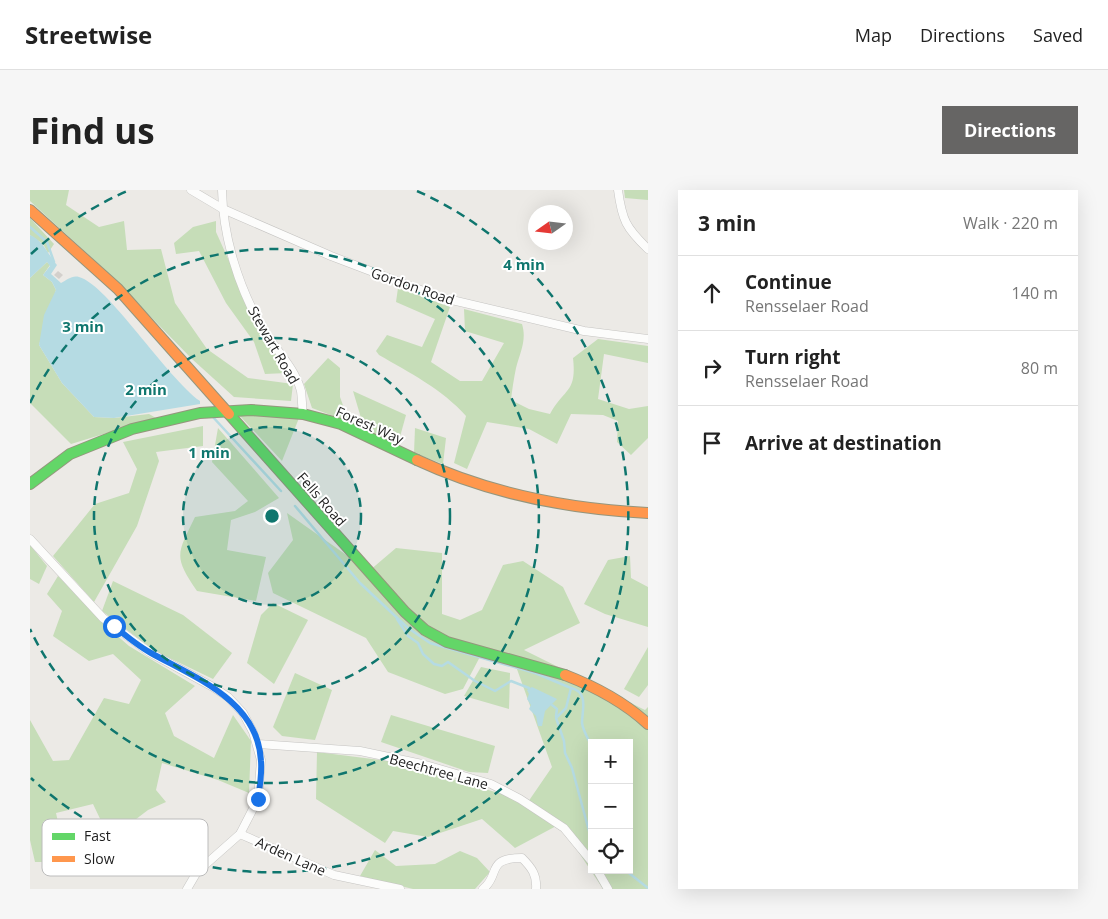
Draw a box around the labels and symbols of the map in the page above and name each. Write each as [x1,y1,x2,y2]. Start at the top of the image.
north arrow [528,205,573,250]
text: 4 min [503,254,545,274]
street label: Gordon Road [369,263,457,309]
street label: Stewart Road [244,303,304,387]
text: 3 min [62,316,104,336]
text: 2 min [125,379,167,399]
street label: Forest Way [333,402,408,449]
text: 1 min [188,442,230,462]
street label: Fells Road [293,468,351,530]
centre of rings [263,507,281,525]
route start [103,615,126,638]
street label: Beechtree Lane [387,749,491,793]
route end [247,788,270,811]
legend [42,819,208,876]
text: Fast [84,826,111,845]
street label: Arden Lane [253,832,329,880]
text: Slow [84,849,115,868]

